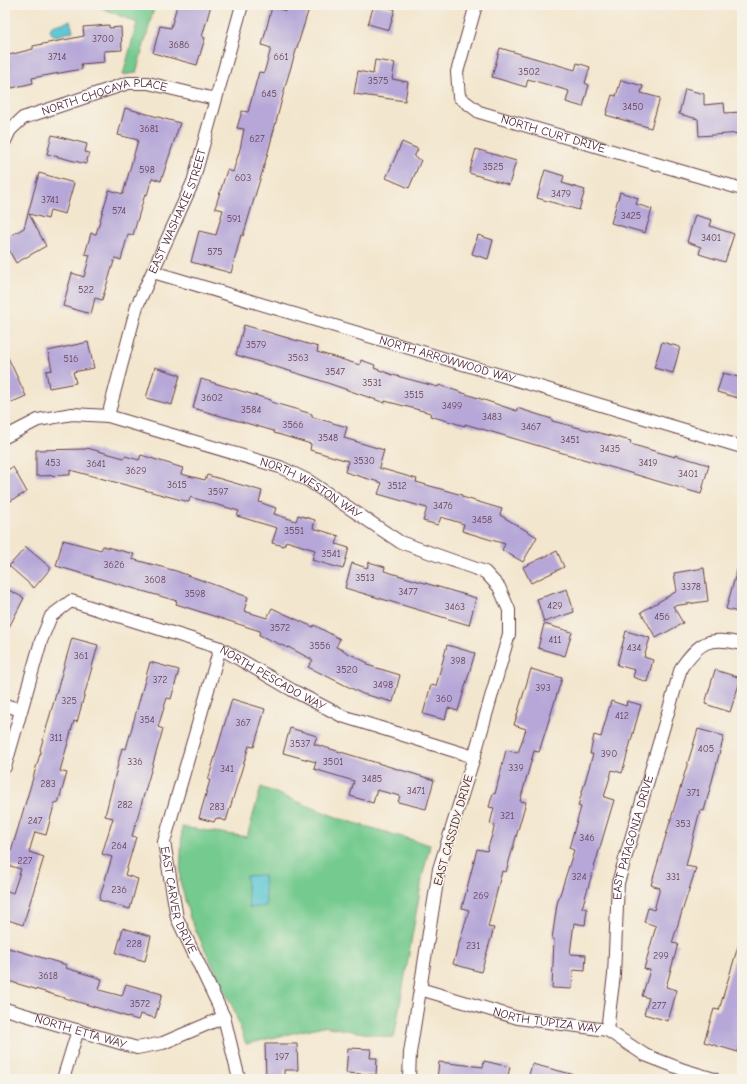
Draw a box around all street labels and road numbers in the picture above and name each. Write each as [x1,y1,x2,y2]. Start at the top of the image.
street label: NORTH CHOCAYA PLACE [40,76,169,118]
street label: NORTH CURT DRIVE [499,112,607,156]
street label: EAST WASHAKIE STREET [146,147,209,276]
street label: NORTH ARROWWOOD WAY [378,333,518,386]
street label: NORTH WESTON WAY [259,455,365,522]
street label: NORTH PESCADO WAY [218,643,329,714]
street label: EAST CASSIDY DRIVE [430,773,476,887]
street label: EAST PATAGONIA DRIVE [610,774,656,900]
street label: EAST CARVER DRIVE [158,846,200,956]
street label: NORTH TUPIZA WAY [491,1004,602,1036]
street label: NORTH ETTA WAY [33,1011,129,1052]

